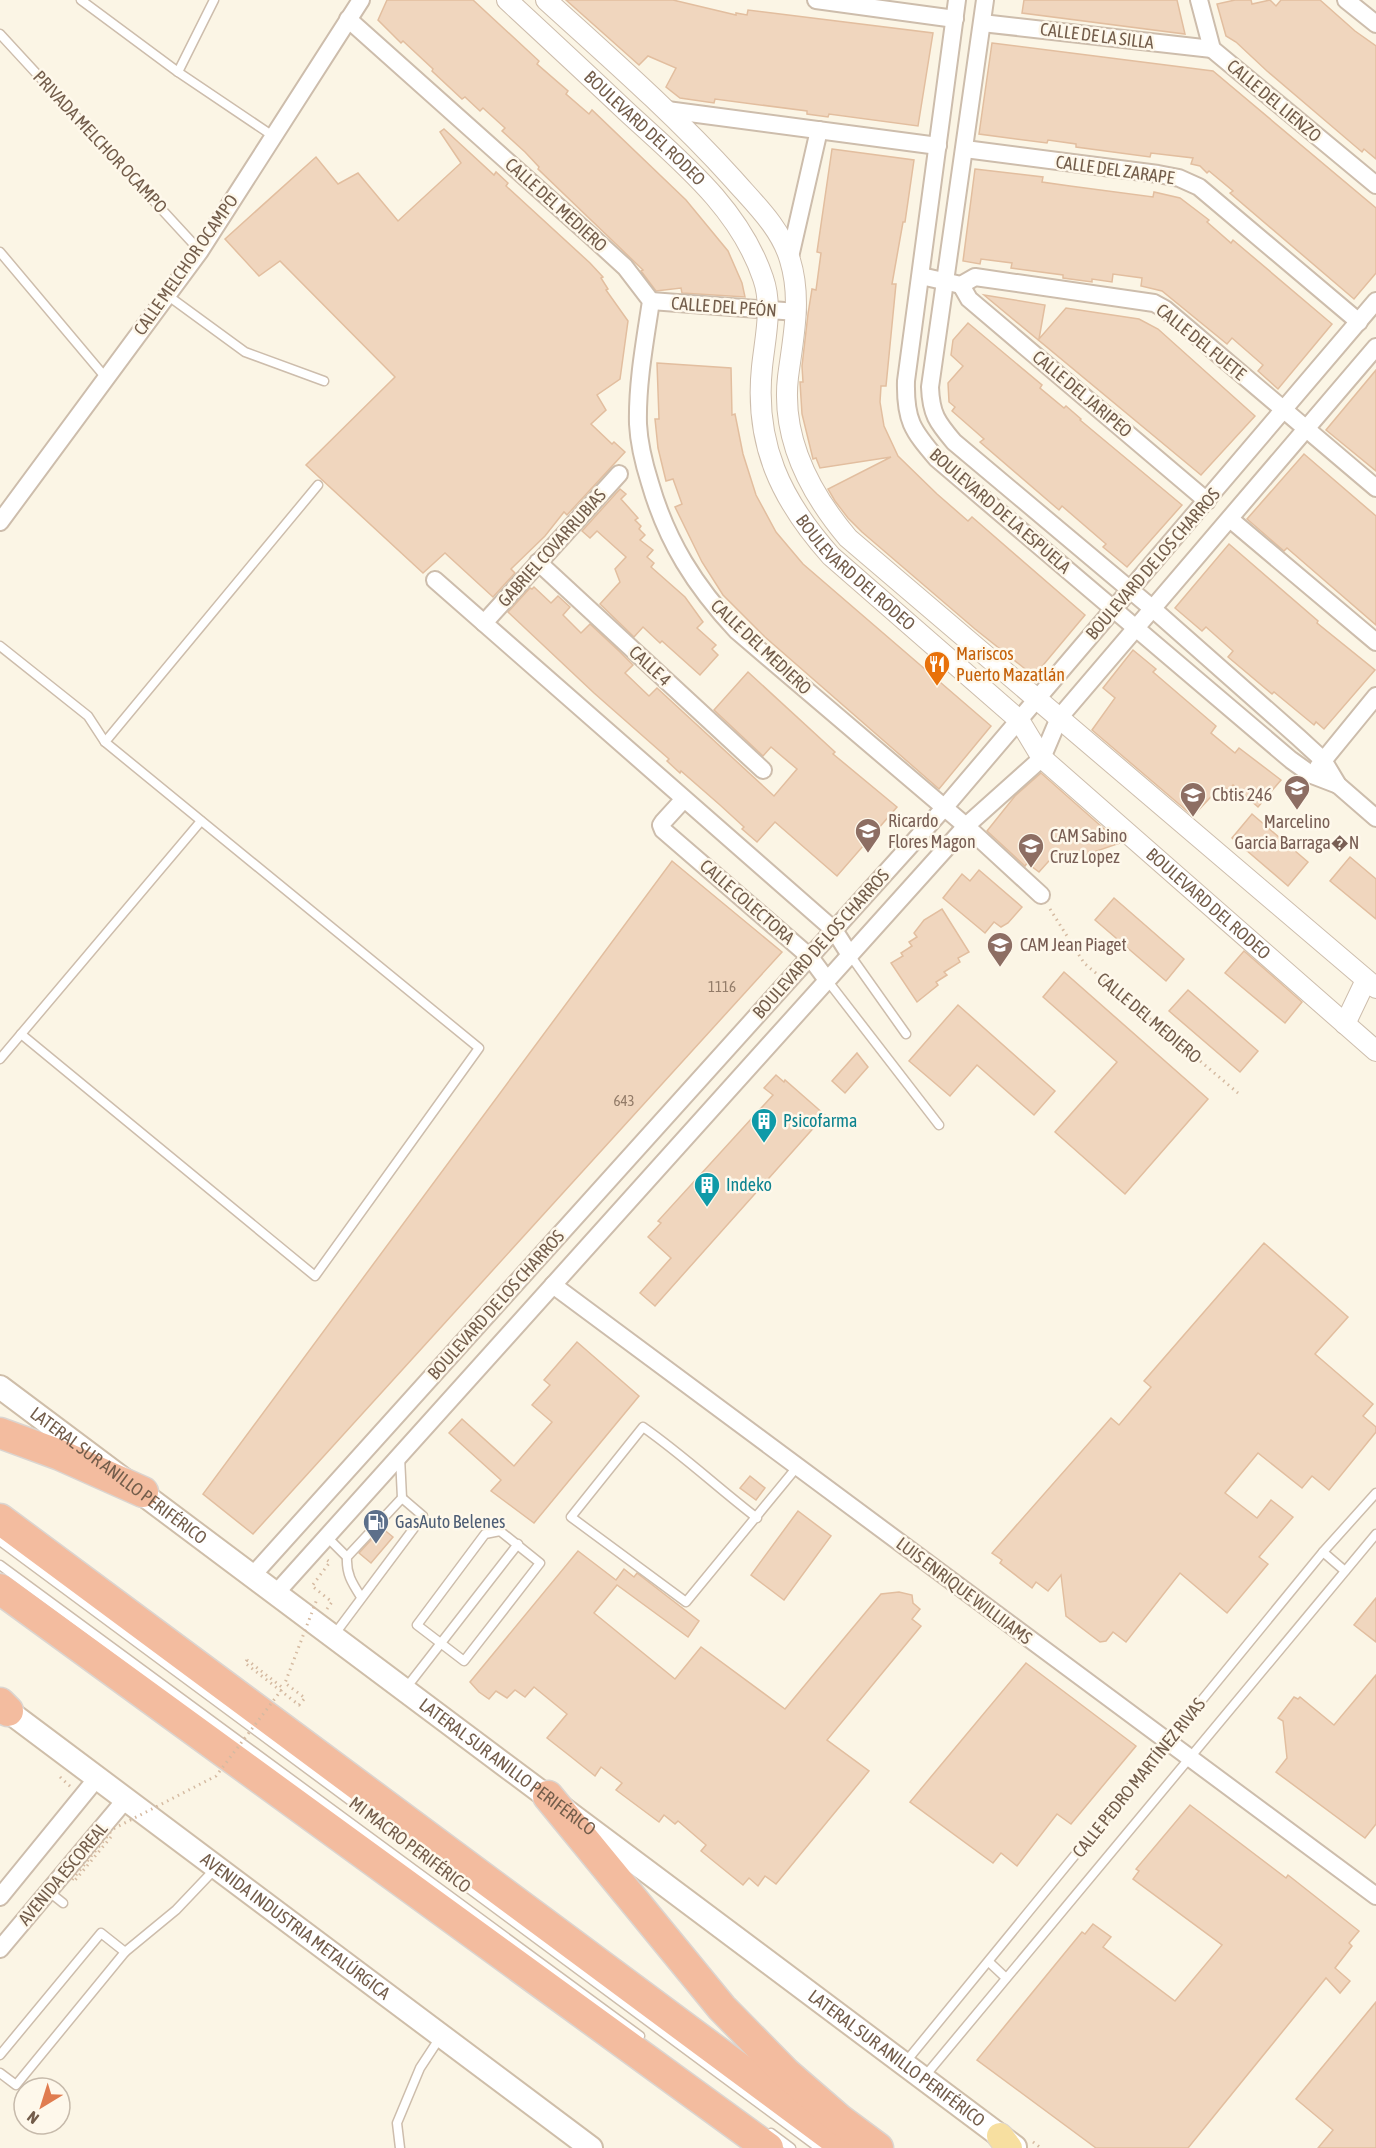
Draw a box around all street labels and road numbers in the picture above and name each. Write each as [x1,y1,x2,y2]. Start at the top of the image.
street label: CALLE DE LA SILLA [1039,18,1155,53]
street label: CALLE DEL LIENZO [1223,55,1326,146]
street label: PRIVADA MELCHOR OCAMPO [29,66,172,217]
street label: BOULEVARD DEL RODEO [580,66,710,189]
street label: CALLE DEL ZARAPE [1054,151,1176,188]
street label: CALLE DEL MEDIERO [501,153,612,256]
street label: CALLE MELCHOR OCAMPO [129,190,242,339]
street label: CALLE DEL PEÓN [671,292,778,321]
street label: CALLE DEL FUETE [1152,299,1251,384]
street label: CALLE DEL JARIPEO [1028,346,1136,441]
street label: BOULEVARD DE LA ESPUELA [926,444,1075,578]
street label: BOULEVARD DE LOS CHARROS [1081,483,1224,644]
street label: GABRIEL COVARRUBIAS [493,484,610,611]
street label: BOULEVARD DEL RODEO [792,510,920,634]
street label: CALLE DEL MEDIERO [707,595,816,698]
street label: CALLE 4 [625,641,676,690]
street label: BOULEVARD DEL RODEO [1142,843,1275,963]
street label: CALLE COLECTORA [696,855,799,948]
street label: BOULEVARD DE LOS CHARROS [748,864,894,1023]
street label: CALLE DEL MEDIERO [1093,968,1206,1067]
street label: BOULEVARD DE LOS CHARROS [423,1225,569,1384]
street label: LATERAL SUR ANILLO PERIFÉRICO [26,1402,211,1548]
street label: LUIS ENRIQUE WILLIIAMS [892,1533,1037,1649]
street label: CALLE PEDRO MARTÍNEZ RIVAS [1068,1693,1210,1862]
street label: LATERAL SUR ANILLO PERIFÉRICO [415,1694,600,1839]
street label: MI MACRO PERIFÉRICO [345,1792,475,1897]
street label: AVENIDA ESCOREAL [14,1818,112,1929]
street label: AVENIDA INDUSTRIA METALÚRGICA [197,1848,394,2004]
street label: LATERAL SUR ANILLO PERIFÉRICO [804,1985,989,2131]

